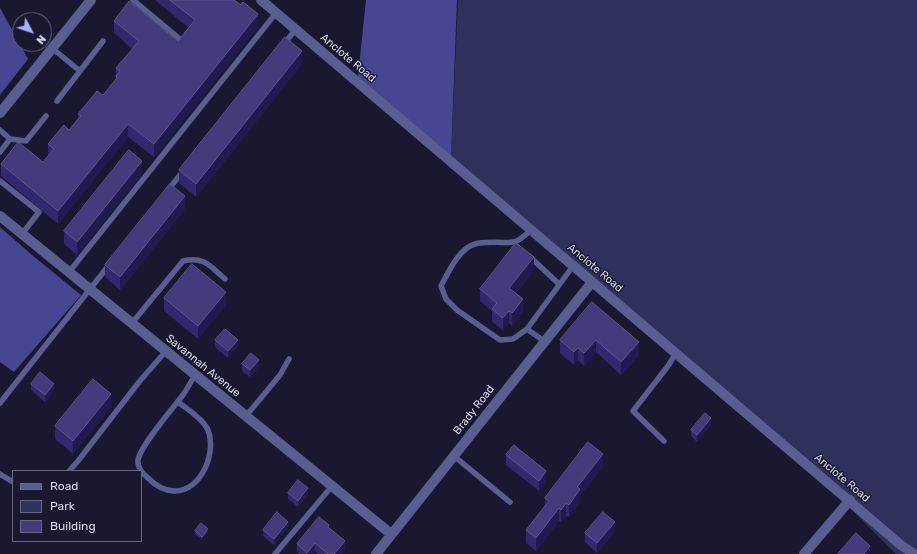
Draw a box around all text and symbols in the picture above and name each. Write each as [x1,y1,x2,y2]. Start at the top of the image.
north arrow [12,12,52,52]
street label: Anclote Road [318,31,378,85]
text: N [33,32,48,47]
street label: Anclote Road [565,241,625,295]
street label: Savannah Avenue [163,332,243,400]
street label: Brady Road [451,383,497,437]
street label: Anclote Road [812,451,872,505]
legend [12,470,142,542]
text: Road [50,479,78,493]
text: Park [50,499,75,513]
text: Building [50,519,96,533]

